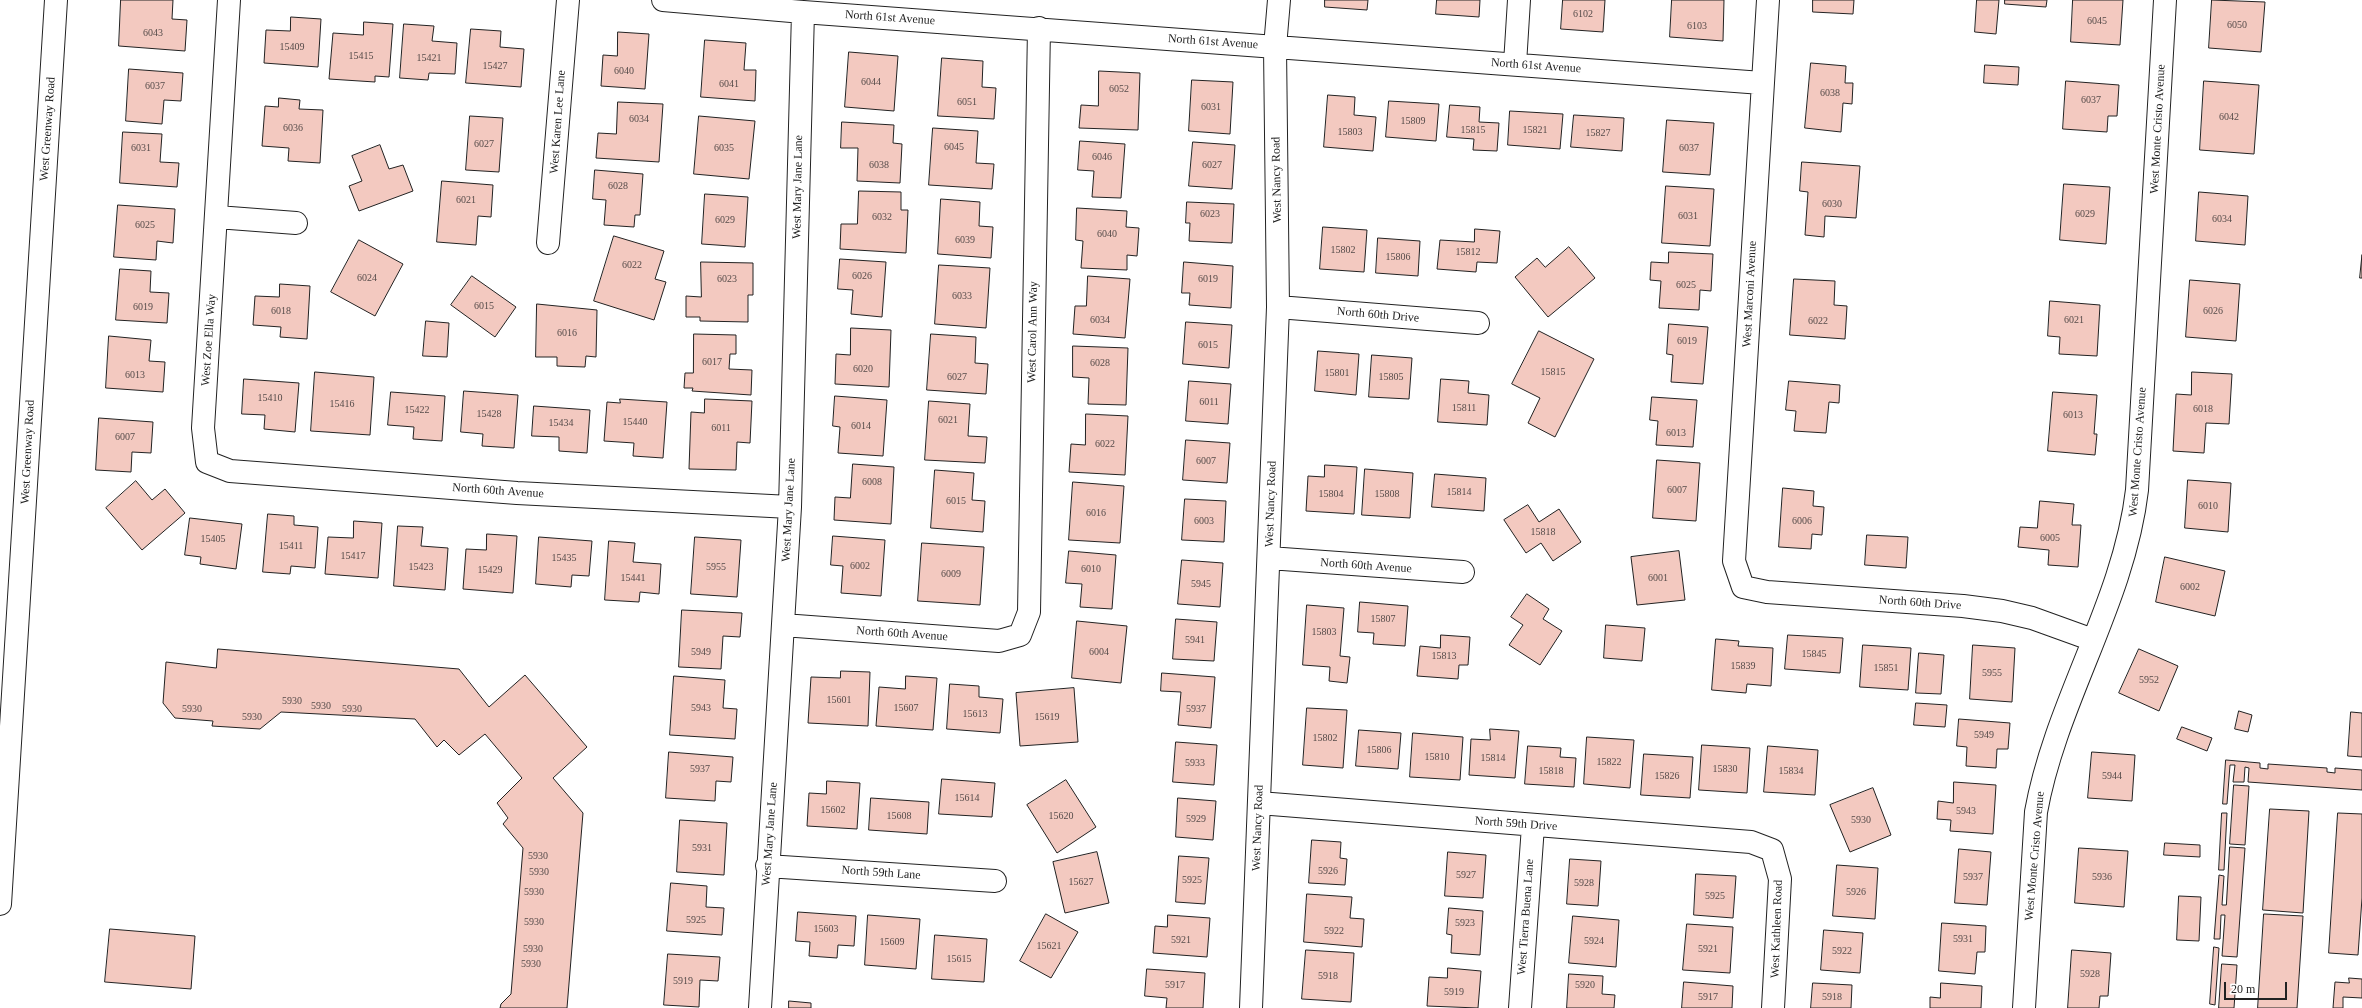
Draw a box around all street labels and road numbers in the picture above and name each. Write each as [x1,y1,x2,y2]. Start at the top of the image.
street label: North 61st Avenue [844,8,936,28]
street label: North 61st Avenue [1167,32,1259,52]
street label: North 61st Avenue [1490,56,1582,76]
street label: West Monte Cristo Avenue [2147,64,2169,194]
street label: West Karen Lee Lane [547,70,569,174]
street label: West Greenway Road [37,76,59,182]
street label: West Mary Jane Lane [790,135,806,239]
street label: West Nancy Road [1269,137,1285,223]
street label: West Marconi Avenue [1740,240,1760,348]
street label: West Carol Ann Way [1025,281,1041,383]
street label: West Zoe Ella Way [199,293,219,387]
street label: North 60th Drive [1336,304,1420,326]
street label: West Monte Cristo Avenue [2126,387,2150,517]
street label: West Greenway Road [18,400,38,504]
street label: West Mary Jane Lane [779,458,799,562]
street label: West Nancy Road [1262,461,1280,547]
street label: North 60th Avenue [452,481,544,501]
street label: North 60th Avenue [1320,556,1412,576]
street label: North 60th Drive [1878,593,1962,613]
street label: North 60th Avenue [856,624,948,644]
street label: West Mary Jane Lane [759,782,781,886]
street label: West Nancy Road [1249,785,1267,871]
street label: West Monte Cristo Avenue [2022,791,2048,921]
street label: North 59th Drive [1474,814,1558,834]
street label: West Tierra Buena Lane [1515,859,1537,975]
street label: North 59th Lane [841,863,921,883]
street label: West Kathleen Road [1768,880,1786,978]

